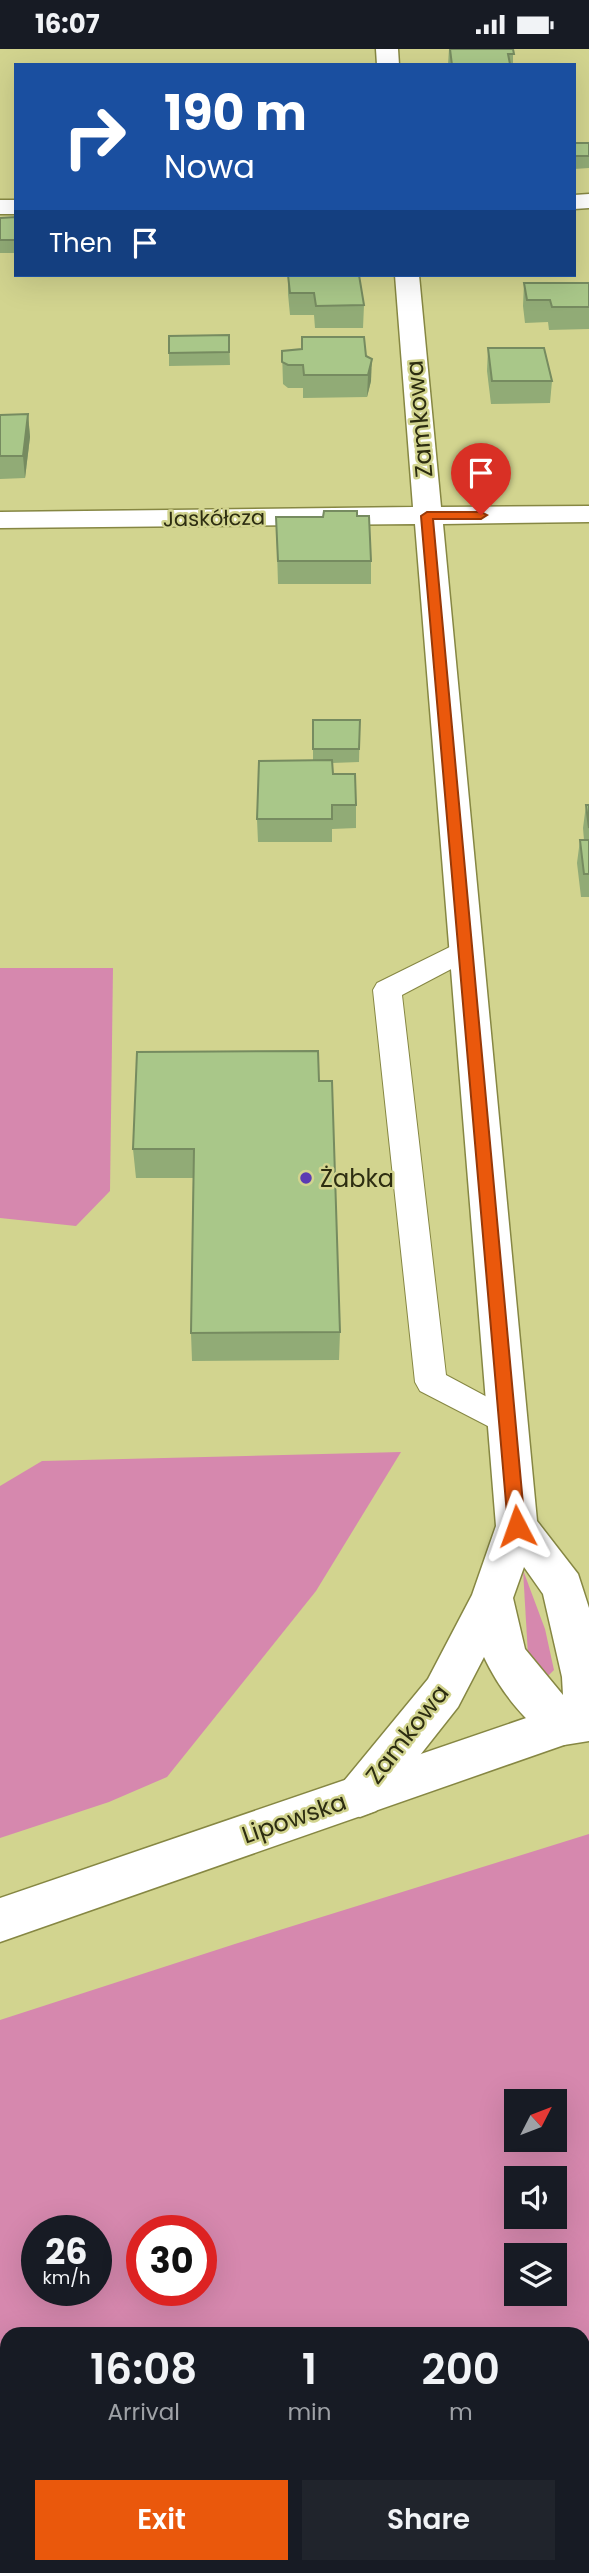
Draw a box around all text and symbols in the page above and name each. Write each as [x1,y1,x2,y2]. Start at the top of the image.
text: 16:07 [35,6,100,42]
text: 190 m [164,79,307,147]
icon: right [49,91,140,182]
text: Nowa [164,144,255,189]
icon: arrive [126,224,164,262]
text: Then [49,225,112,261]
street label: Zamkowa [397,359,441,479]
pin [451,443,511,515]
icon: arrive [462,454,500,492]
street label: Jaskółcza [163,503,265,533]
place label: Żabka [320,1162,394,1195]
marker: Żabka [298,1170,314,1186]
position arrow [480,1489,554,1563]
street label: Zamkowa [358,1678,456,1790]
street label: Lipowska [237,1785,351,1851]
north arrow [504,2089,567,2153]
map controls [504,2089,567,2306]
button: sound [504,2166,567,2229]
speed limit sign: 30 [126,2215,217,2306]
text: 26 [45,2227,88,2276]
button: layers [504,2243,567,2306]
text: km/h [43,2265,90,2290]
text: 16:08 [90,2340,197,2399]
text: 1 [302,2340,317,2399]
text: 200 [422,2340,500,2399]
text: Arrival [107,2396,180,2428]
text: min [287,2396,331,2428]
text: m [449,2396,473,2428]
button: Exit [35,2480,288,2560]
button: Share [302,2480,555,2560]

